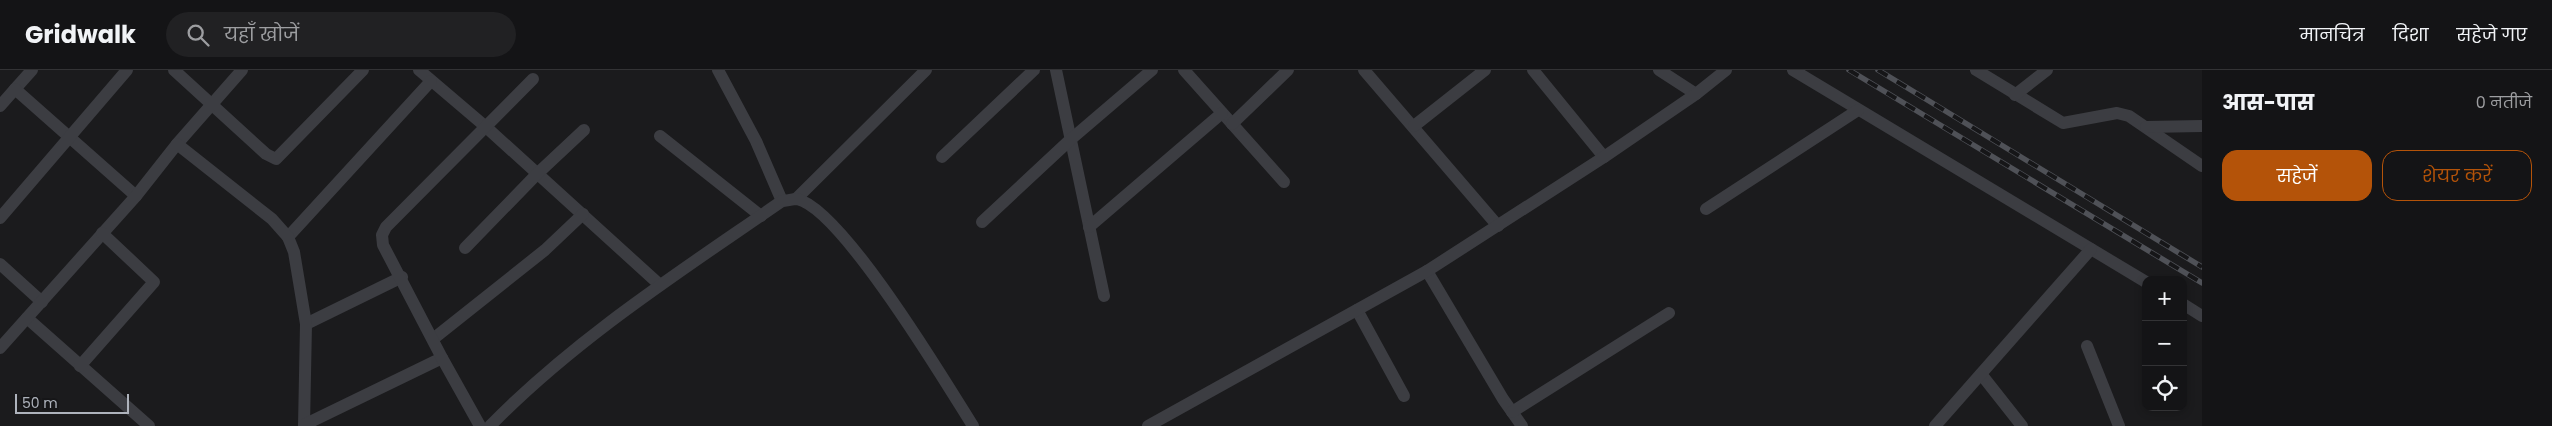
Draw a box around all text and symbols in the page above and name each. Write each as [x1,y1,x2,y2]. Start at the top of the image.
search box [166,12,516,57]
text: Gridwalk [25,18,136,51]
icon: search [184,21,212,49]
text: यहाँ खोजें [224,21,299,48]
text: मानचित्र [2300,22,2364,47]
text: दिशा [2392,22,2429,47]
text: सहेजे गए [2457,22,2527,47]
text: आस-पास [2222,88,2314,117]
text: 0 नतीजे [2476,91,2532,114]
button: सहेजें [2222,150,2372,201]
button: शेयर करें [2382,150,2532,201]
map controls [2142,276,2187,411]
button: + [2142,276,2187,321]
button: − [2142,321,2187,366]
button: locate [2142,366,2187,411]
scale bar [15,391,129,414]
text: 50 m [22,393,58,413]

